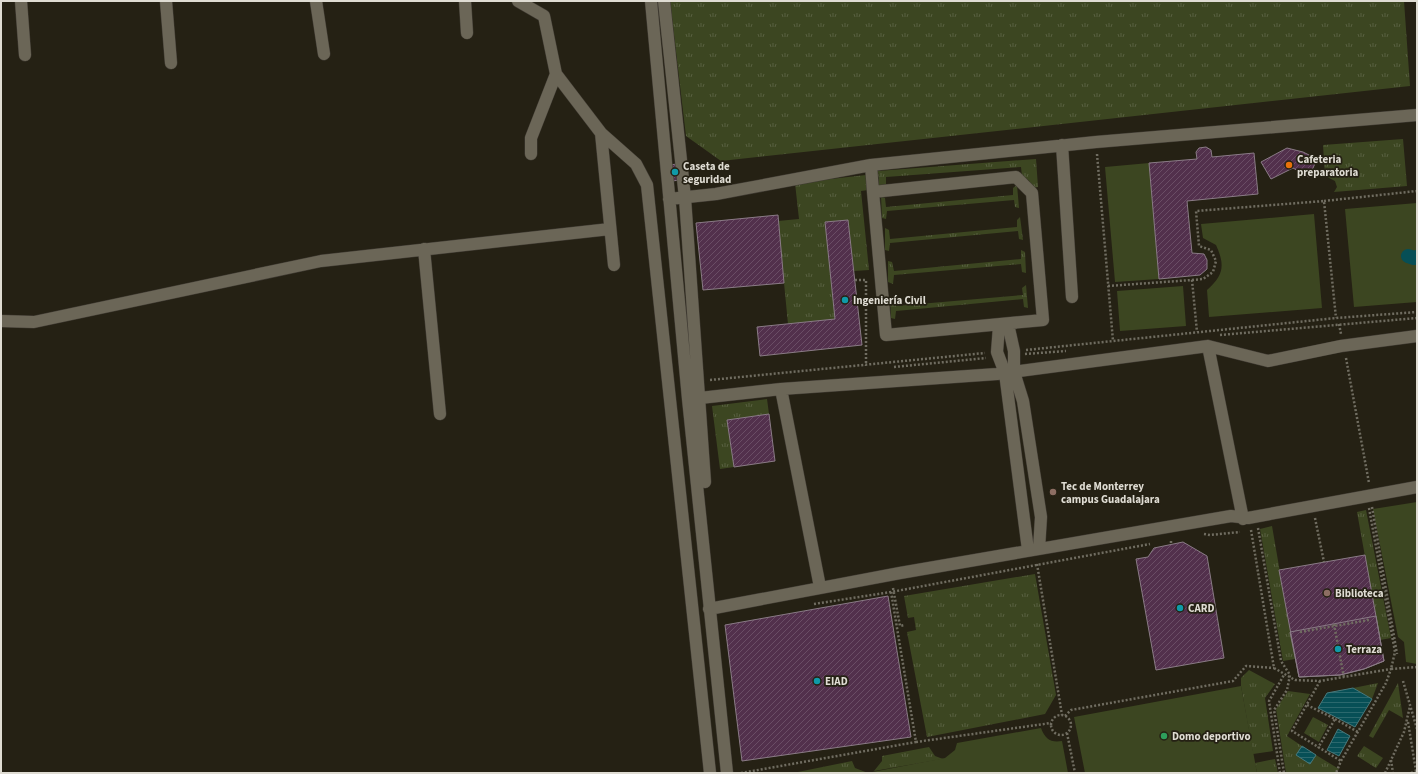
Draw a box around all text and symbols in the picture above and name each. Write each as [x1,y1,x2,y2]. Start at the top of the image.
place label: Cafeteria preparatoria [1297,152,1358,180]
place label: Caseta de seguridad [683,159,731,187]
marker: Cafeteria preparatoria [1284,160,1294,170]
marker: Caseta de seguridad [670,167,680,177]
place label: Ingeniería Civil [853,293,927,308]
marker: Ingeniería Civil [840,295,850,305]
place label: Tec de Monterrey campus Guadalajara [1061,479,1160,507]
marker: Tec de Monterrey campus Guadalajara [1048,487,1058,497]
place label: Biblioteca [1335,586,1384,601]
marker: Biblioteca [1322,588,1332,598]
place label: CARD [1188,601,1214,616]
marker: CARD [1175,603,1185,613]
place label: Terraza [1346,642,1382,657]
marker: Terraza [1333,644,1343,654]
place label: EIAD [825,674,848,689]
marker: EIAD [812,676,822,686]
place label: Domo deportivo [1172,729,1251,744]
marker: Domo deportivo [1159,731,1169,741]

